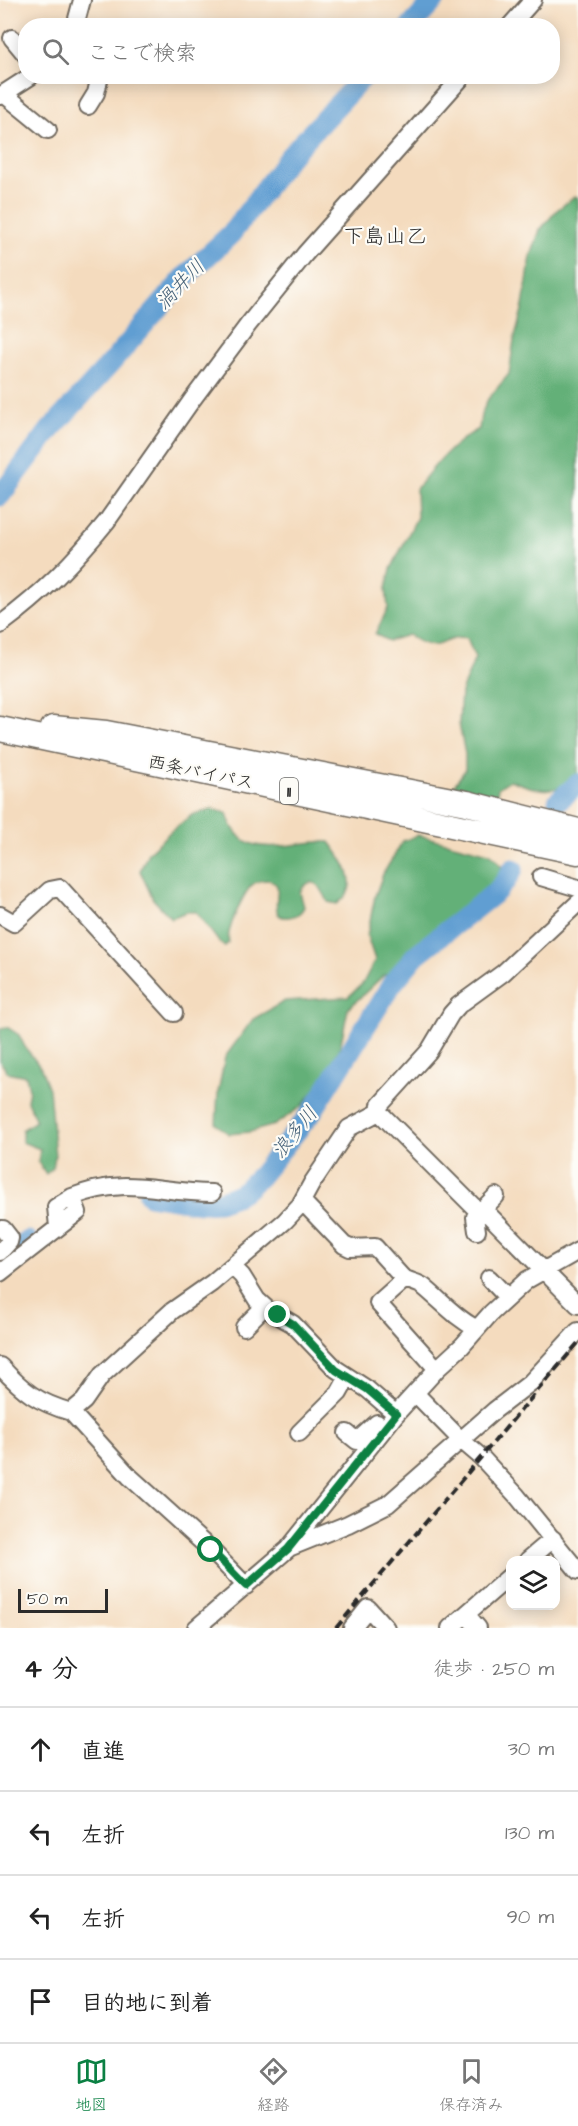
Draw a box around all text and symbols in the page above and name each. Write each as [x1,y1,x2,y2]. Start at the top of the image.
search box [18,18,560,84]
icon: search [39,35,72,68]
text: ここで検索 [87,38,197,69]
district label: 下島山乙 [343,222,427,251]
water label: 渦井川 [150,253,212,316]
street label: 西条バイパス [146,749,256,796]
road number: 11 [280,778,298,804]
water label: 浪多川 [265,1101,325,1165]
route end [264,1301,290,1327]
route start [197,1536,223,1562]
map controls [506,1556,560,1610]
button: layers [506,1556,560,1610]
scale bar [18,1586,108,1614]
text: 50 m [27,1588,67,1610]
text: 4 分 [24,1651,78,1687]
text: 徒歩 · 250 m [433,1655,554,1683]
icon: ahead [24,1733,57,1766]
text: 30 m [508,1735,554,1763]
text: 直進 [81,1736,125,1767]
icon: left [24,1817,57,1850]
text: 130 m [505,1819,554,1847]
text: 左折 [81,1820,125,1851]
icon: left [24,1901,57,1934]
text: 90 m [506,1903,554,1931]
text: 左折 [81,1904,125,1935]
icon: arrive [24,1985,57,2018]
text: 目的地に到着 [81,1988,213,2019]
tab: 地図 [75,2055,108,2116]
tab: 経路 [257,2055,290,2116]
tab: 保存済み [439,2055,503,2116]

